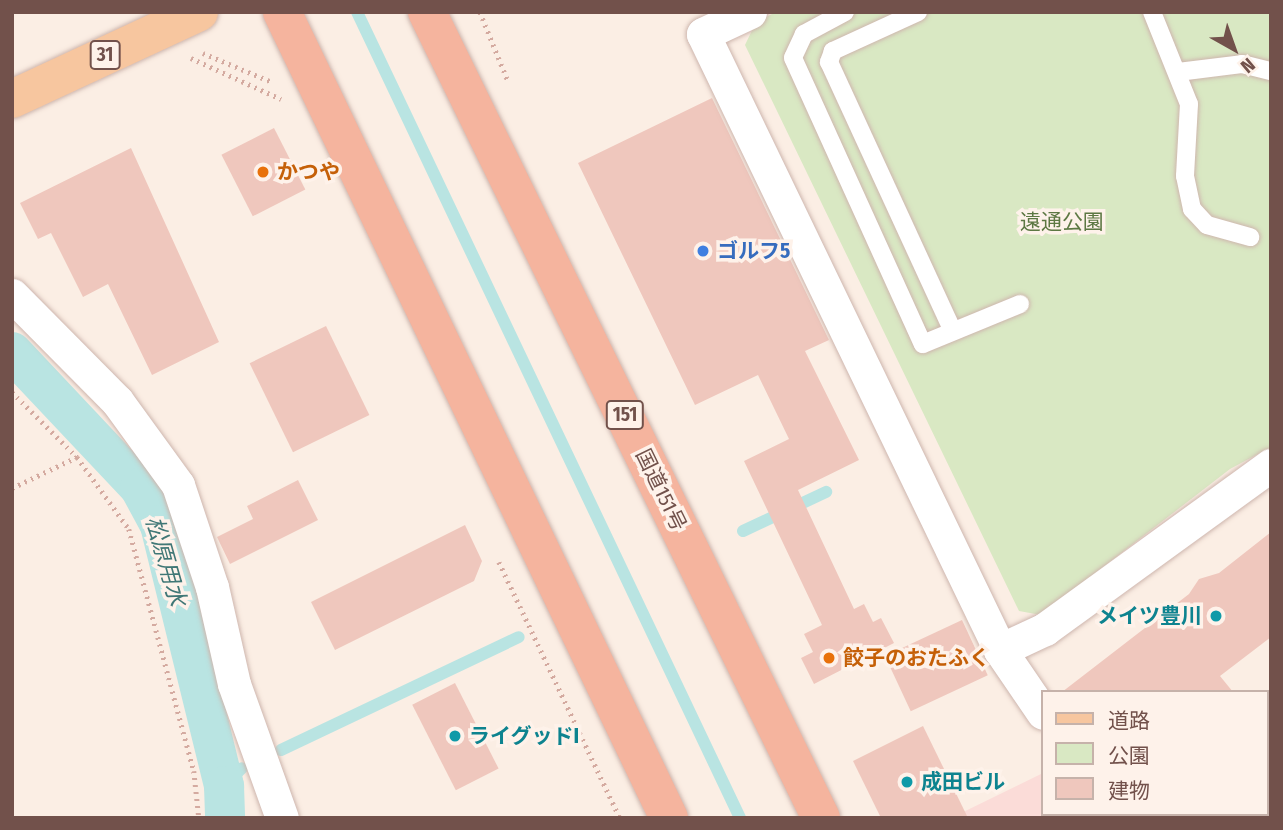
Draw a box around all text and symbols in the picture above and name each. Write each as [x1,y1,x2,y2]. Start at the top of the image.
north arrow [1199,14,1269,84]
road number: 31 [89,40,121,70]
text: N [1236,53,1260,78]
place label: かつや [277,159,340,185]
marker: かつや [255,164,271,180]
park label: 遠通公園 [1020,209,1104,235]
place label: ゴルフ5 [717,238,790,264]
marker: ゴルフ5 [695,243,711,259]
road number: 151 [606,400,644,430]
street label: 国道151号 [630,445,692,535]
water label: 松原用水 [140,513,192,609]
place label: メイツ豊川 [1097,603,1202,629]
marker: メイツ豊川 [1208,608,1224,624]
place label: 餃子のおたふく [843,645,990,671]
marker: 餃子のおたふく [821,650,837,666]
legend [1042,690,1269,816]
text: 道路 [1108,708,1150,734]
place label: ライグッドI [469,723,580,749]
marker: ライグッドI [447,728,463,744]
text: 公園 [1108,743,1150,769]
place label: 成田ビル [921,769,1005,795]
marker: 成田ビル [899,774,915,790]
text: 建物 [1108,778,1150,804]

